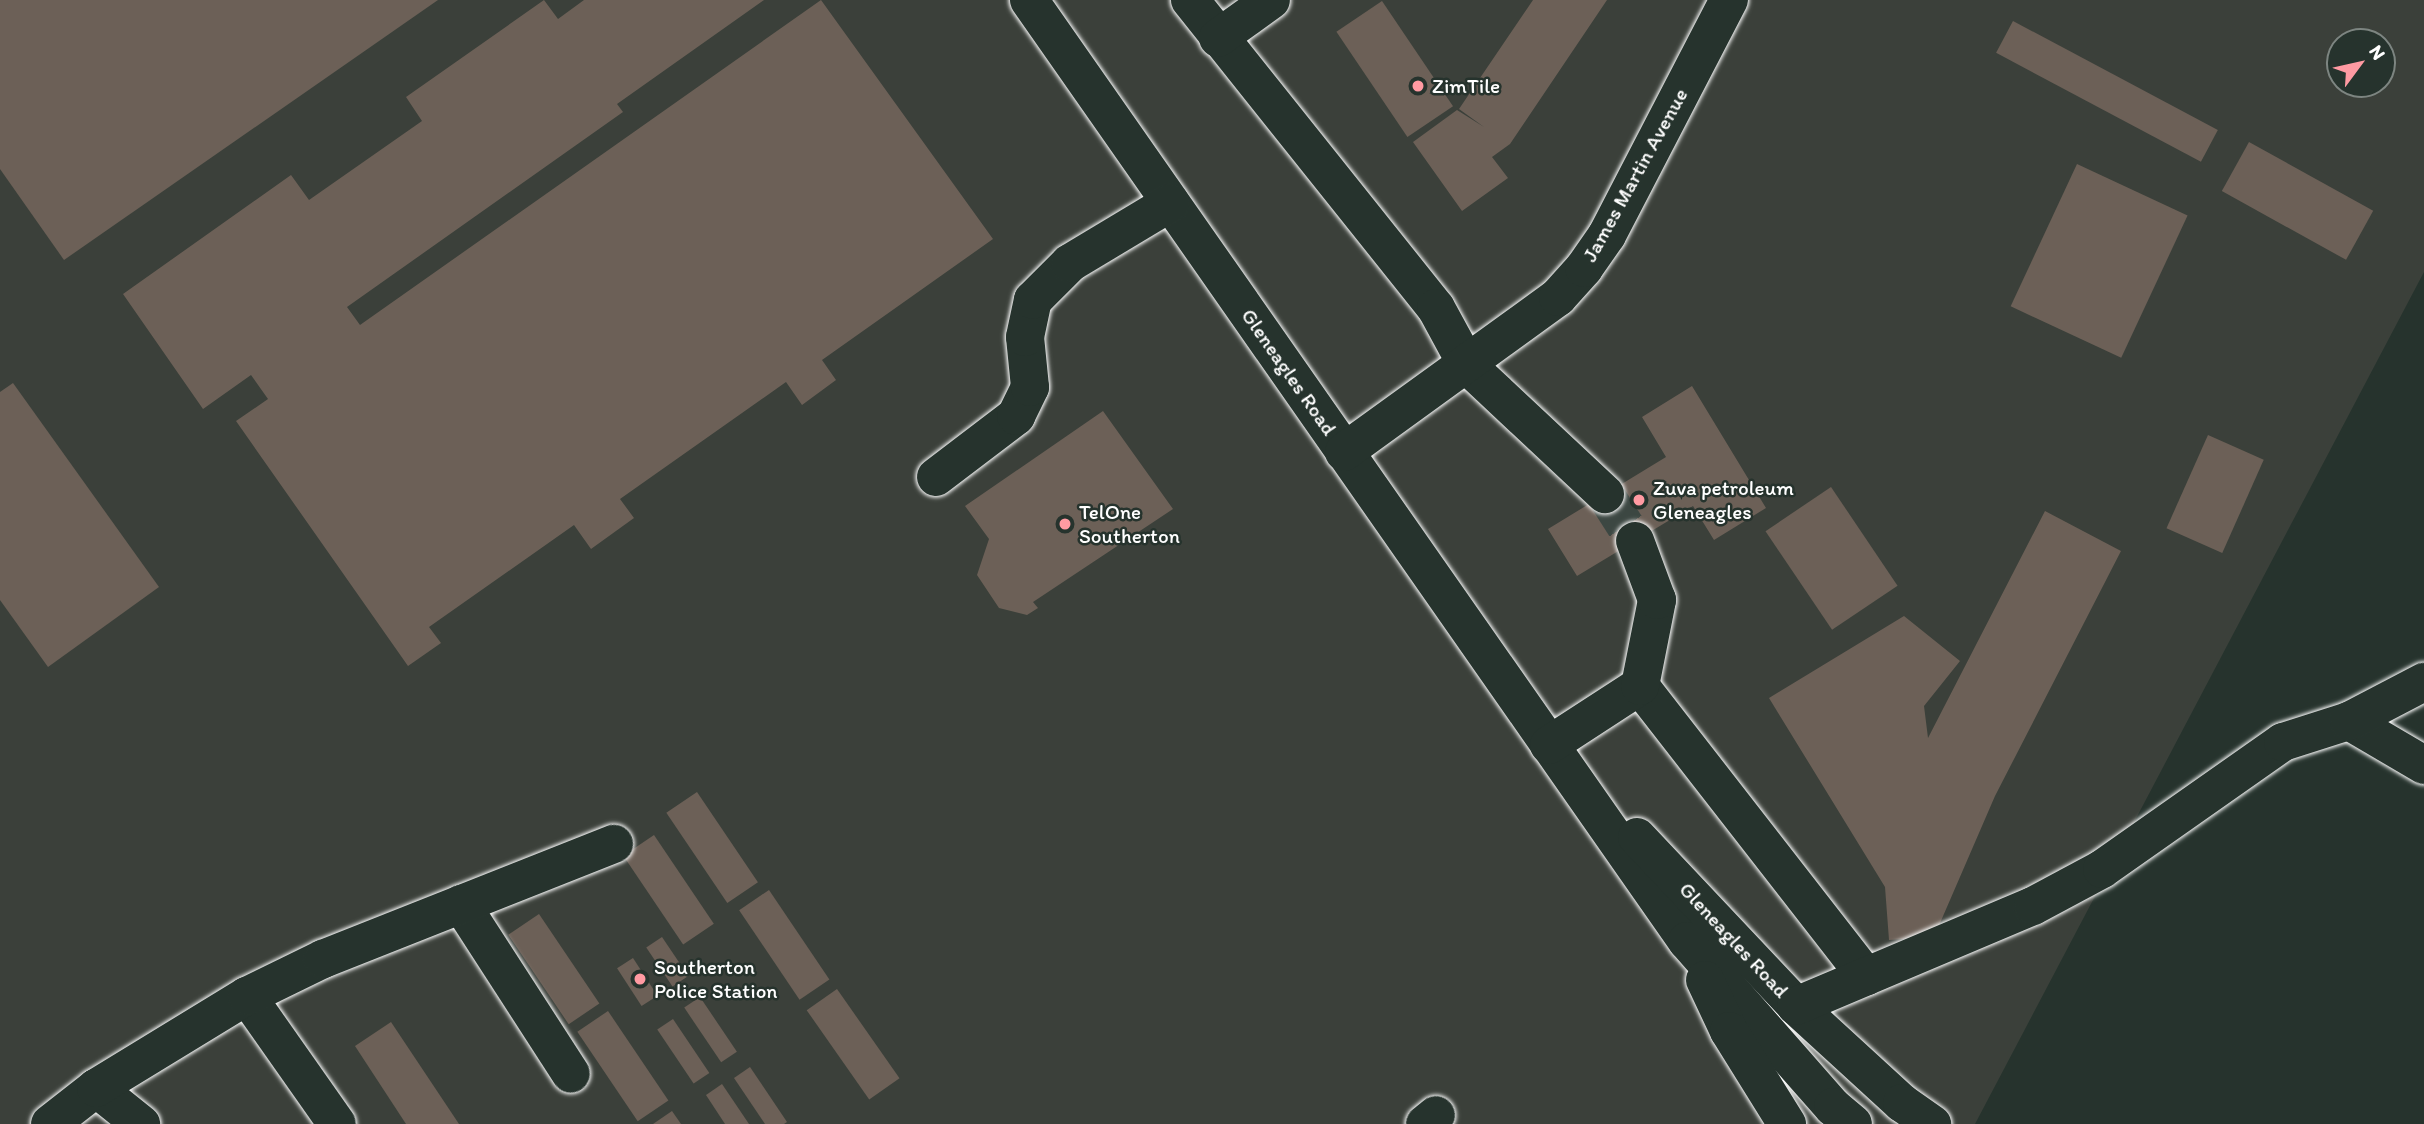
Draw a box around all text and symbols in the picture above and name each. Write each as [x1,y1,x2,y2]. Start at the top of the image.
north arrow [2326,28,2396,98]
text: N [2364,41,2390,64]
place label: ZimTile [1432,73,1500,99]
marker: ZimTile [1410,78,1426,94]
street label: James Martin Avenue [1577,84,1693,266]
street label: Gleneagles Road [1236,304,1342,440]
place label: Zuva petroleum Gleneagles [1653,475,1794,525]
marker: Zuva petroleum Gleneagles [1631,492,1647,508]
place label: TelOne Southerton [1079,499,1180,549]
marker: TelOne Southerton [1057,516,1073,532]
street label: Gleneagles Road [1674,877,1794,1003]
place label: Southerton Police Station [654,954,778,1004]
marker: Southerton Police Station [632,971,648,987]

